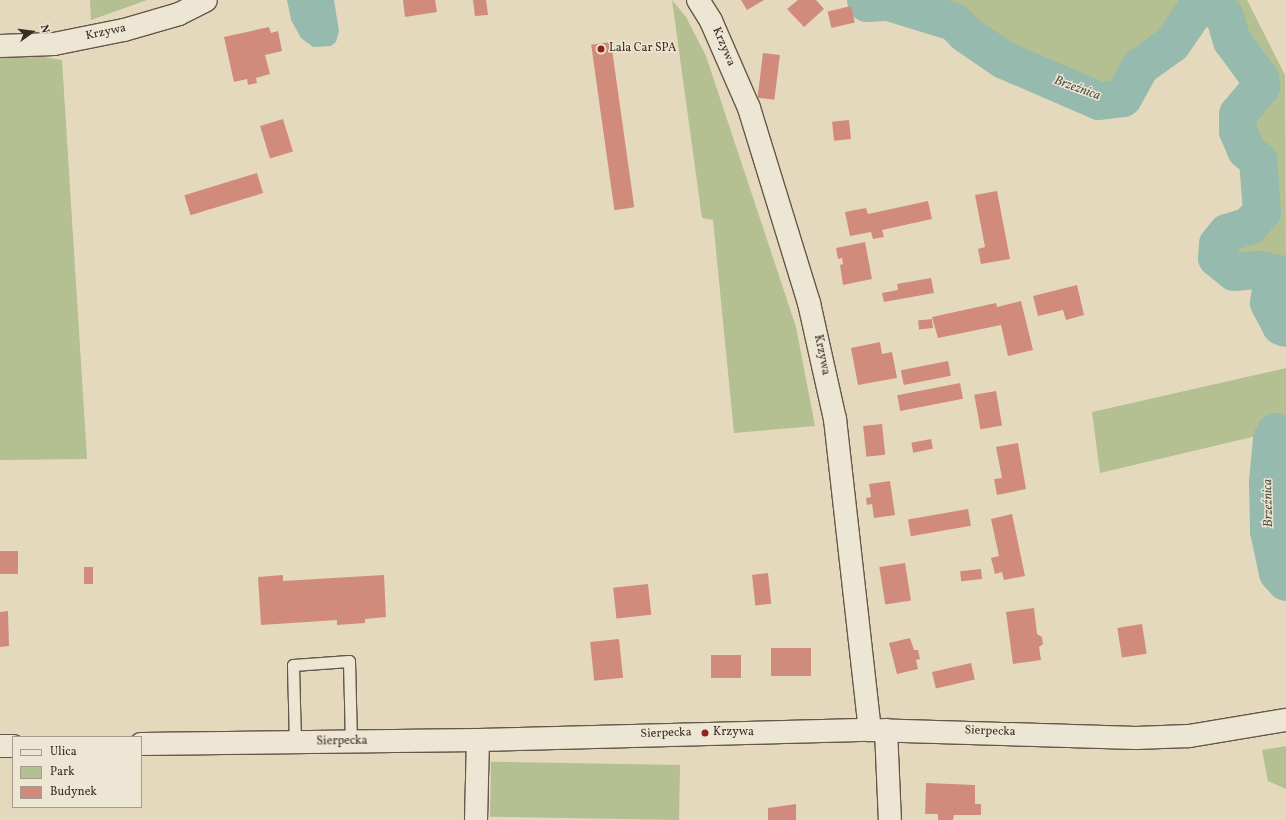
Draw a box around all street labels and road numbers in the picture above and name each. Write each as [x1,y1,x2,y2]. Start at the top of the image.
street label: Krzywa [84,22,128,44]
street label: Krzywa [708,25,738,69]
street label: Krzywa [810,333,832,377]
street label: Sierpecka [964,724,1016,740]
street label: Sierpecka [640,726,692,742]
street label: Sierpecka [316,734,368,750]

